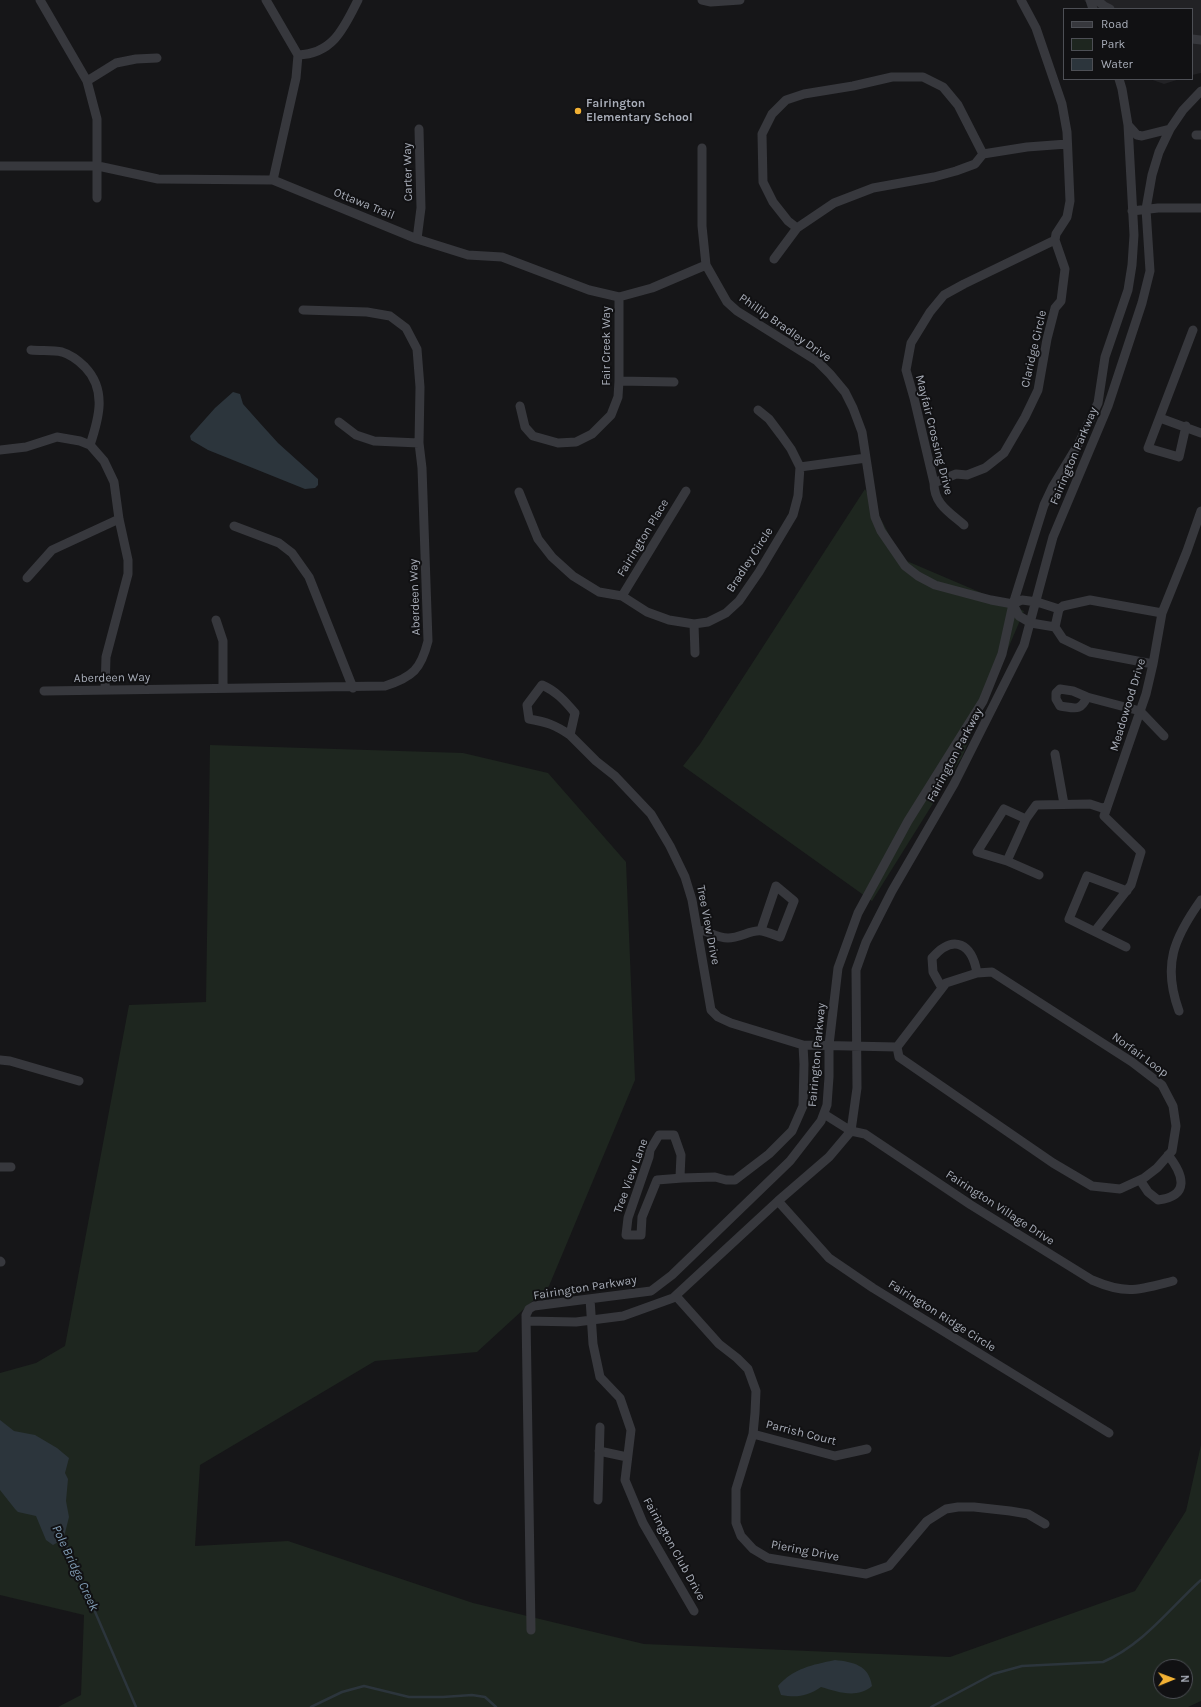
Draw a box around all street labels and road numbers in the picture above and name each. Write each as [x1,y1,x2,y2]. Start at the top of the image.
street label: Carter Way [400,143,416,201]
street label: Ottawa Trail [331,185,397,223]
street label: Phillip Bradley Drive [736,291,834,365]
street label: Fair Creek Way [600,306,614,386]
street label: Claridge Circle [1018,309,1050,389]
street label: Mayfair Crossing Drive [912,374,956,496]
street label: Fairington Parkway [1047,405,1101,507]
street label: Fairington Place [614,496,672,580]
street label: Bradley Circle [724,525,776,595]
street label: Aberdeen Way [406,558,424,636]
street label: Meadowood Drive [1107,657,1149,753]
street label: Aberdeen Way [74,670,150,686]
street label: Fairington Parkway [924,705,986,805]
street label: Tree View Drive [693,884,723,966]
street label: Fairington Parkway [805,1002,829,1108]
street label: Norfair Loop [1109,1030,1171,1080]
street label: Tree View Lane [611,1137,651,1215]
street label: Fairington Village Drive [943,1167,1057,1249]
street label: Fairington Parkway [532,1273,638,1303]
street label: Fairington Ridge Circle [886,1277,998,1355]
street label: Parrish Court [764,1417,838,1449]
street label: Fairington Club Drive [640,1495,708,1603]
street label: Piering Drive [770,1537,840,1565]

